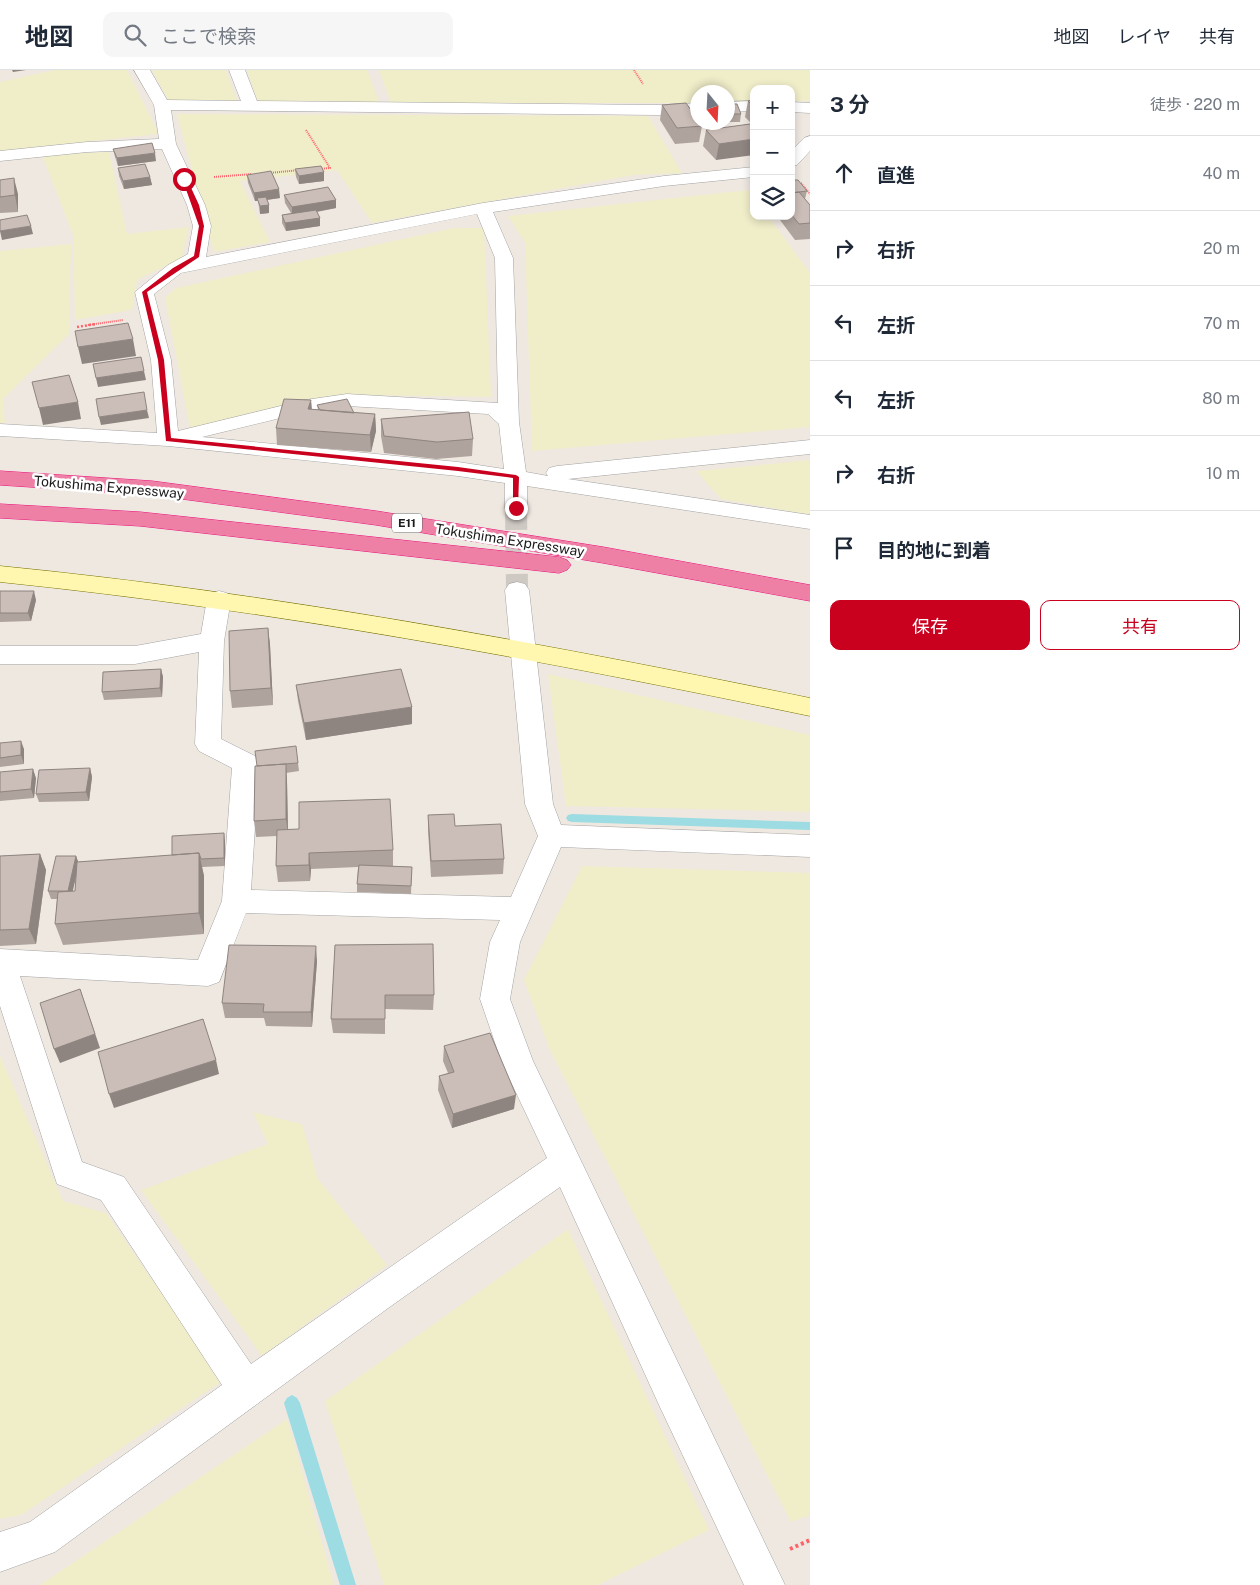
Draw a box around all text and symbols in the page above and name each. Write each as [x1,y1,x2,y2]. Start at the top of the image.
search box [103,12,453,57]
icon: search [121,21,149,49]
text: 地図 [25,22,73,50]
text: ここで検索 [161,25,256,47]
text: 地図 [1054,26,1090,47]
text: レイヤ [1118,26,1171,47]
text: 共有 [1199,26,1235,47]
north arrow [690,85,735,130]
map controls [750,85,795,220]
button: + [750,85,795,130]
text: 3 分 [830,92,870,117]
text: 徒歩 · 220 m [1150,95,1240,114]
button: − [750,130,795,175]
icon: ahead [830,159,858,187]
text: 直進 [877,164,915,186]
text: 40 m [1202,164,1240,183]
route start [173,168,196,191]
button: layers [750,175,795,220]
icon: right [830,234,858,262]
text: 右折 [877,239,915,261]
text: 20 m [1203,239,1240,258]
icon: left [830,309,858,337]
text: 左折 [877,314,915,336]
text: 70 m [1203,314,1240,333]
icon: left [830,384,858,412]
text: 左折 [877,389,915,411]
text: 80 m [1202,389,1240,408]
icon: right [830,459,858,487]
text: 右折 [877,464,915,486]
text: 10 m [1206,464,1240,483]
street label: Tokushima Expressway [33,472,185,502]
route end [505,497,528,520]
road number: E11 [392,513,422,532]
street label: Tokushima Expressway [434,520,586,560]
icon: arrive [830,534,858,562]
text: 目的地に到着 [877,539,991,561]
button: 保存 [830,600,1030,650]
button: 共有 [1040,600,1240,650]

